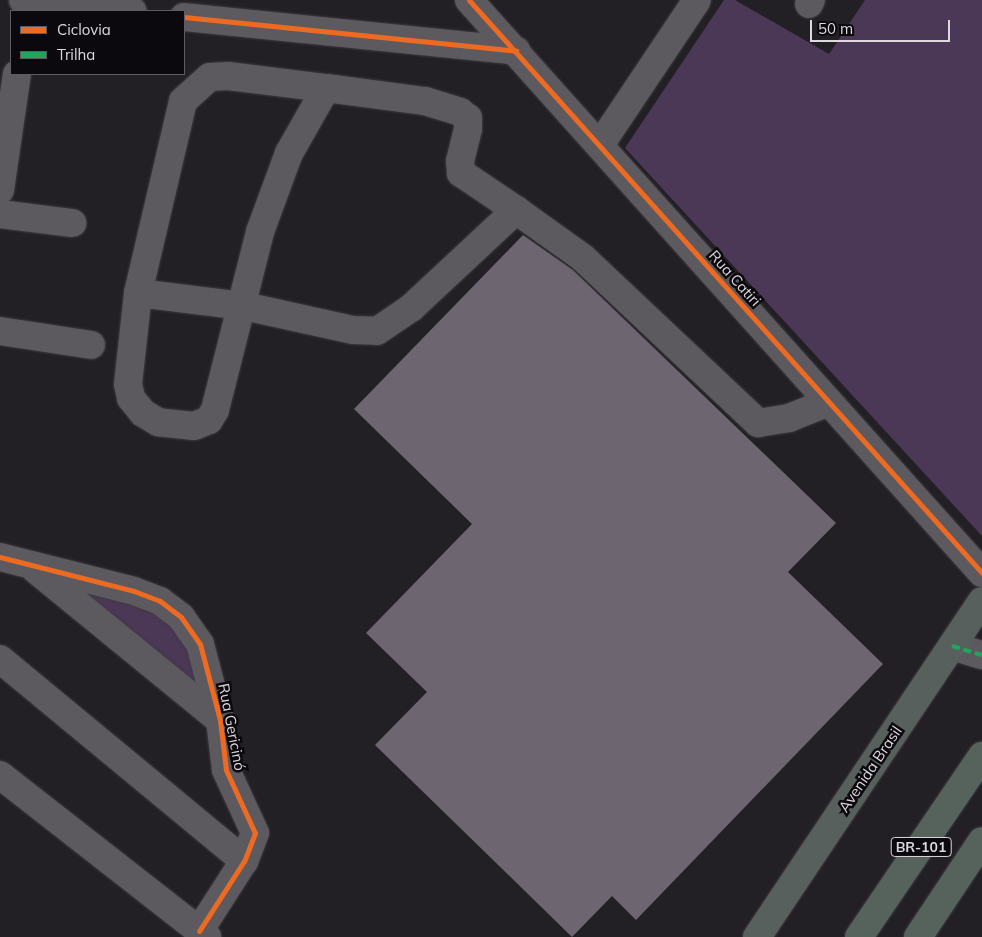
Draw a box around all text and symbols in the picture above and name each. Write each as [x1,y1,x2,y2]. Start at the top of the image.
legend [10,10,185,75]
scale bar [812,10,952,42]
text: 50 m [818,19,853,38]
text: Ciclovia [57,20,111,39]
text: Trilha [57,45,95,64]
street label: Rua Catiri [705,246,765,310]
street label: Rua Gericinó [215,682,249,772]
street label: Avenida Brasil [835,722,905,816]
road number: BR-101 [890,836,952,859]

